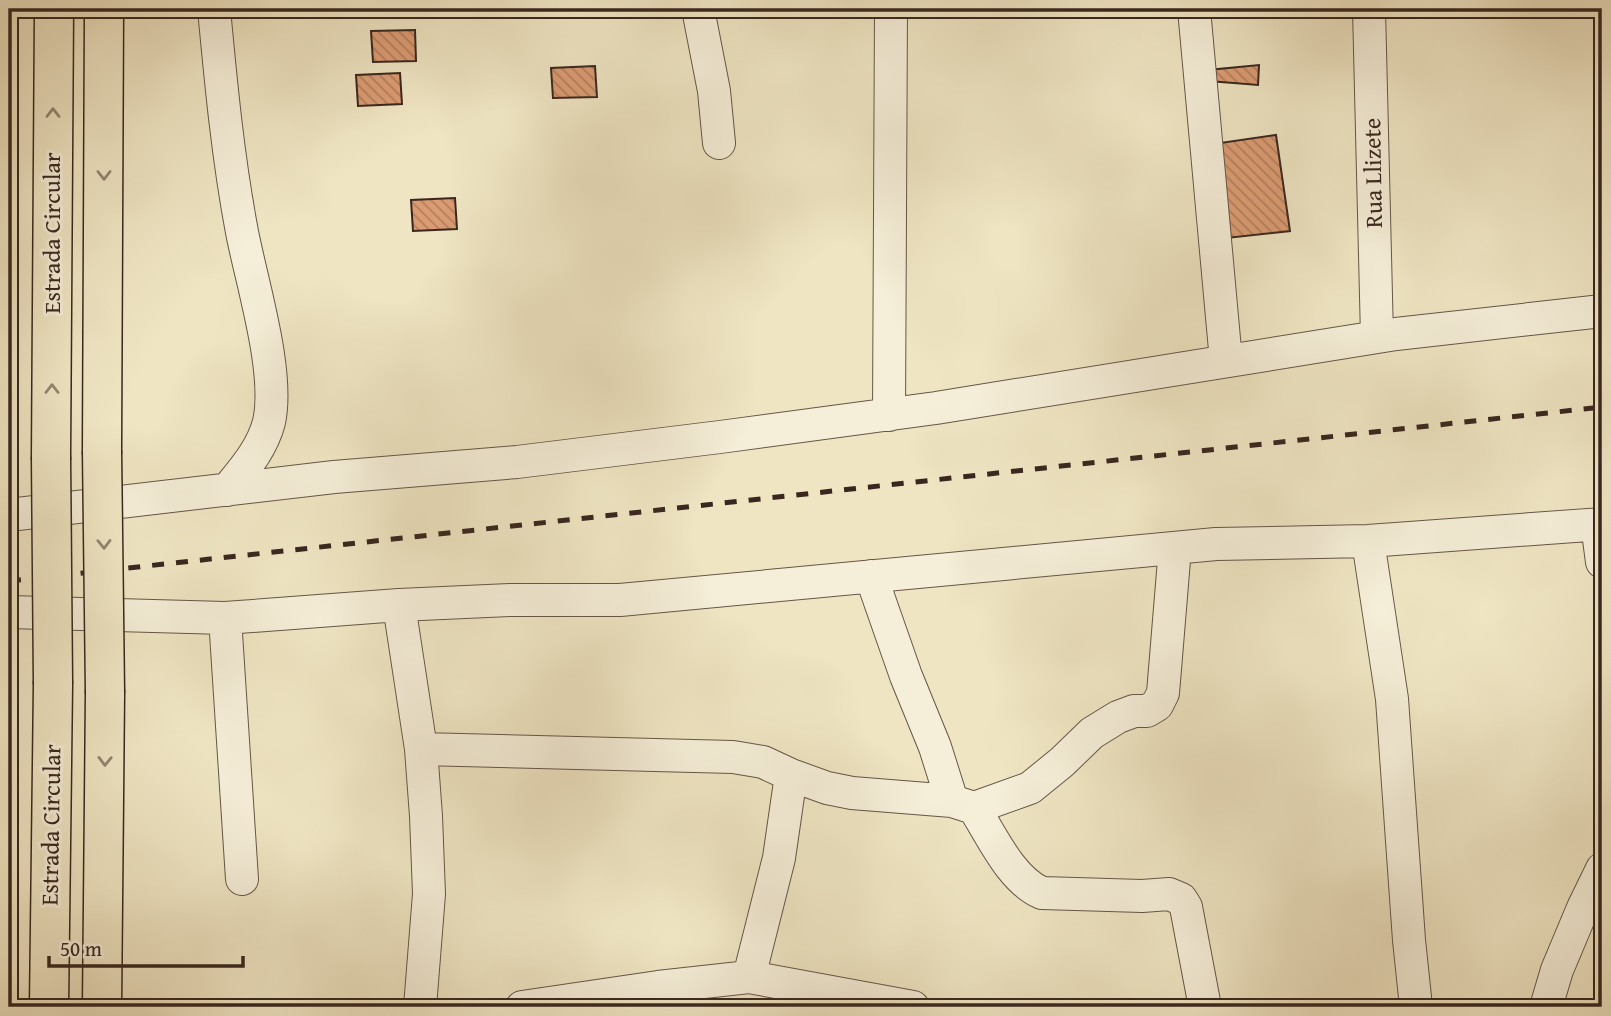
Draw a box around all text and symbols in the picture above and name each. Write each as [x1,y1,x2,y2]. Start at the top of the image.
one-way arrow [45,107,61,117]
street label: Rua Llizete [1354,118,1391,228]
street label: Estrada Circular [34,152,69,314]
one-way arrow [96,170,112,181]
one-way arrow [44,383,60,394]
one-way arrow [96,539,111,550]
street label: Estrada Circular [32,744,69,906]
one-way arrow [97,756,113,767]
scale bar [49,925,243,969]
text: 50 m [60,933,102,964]

